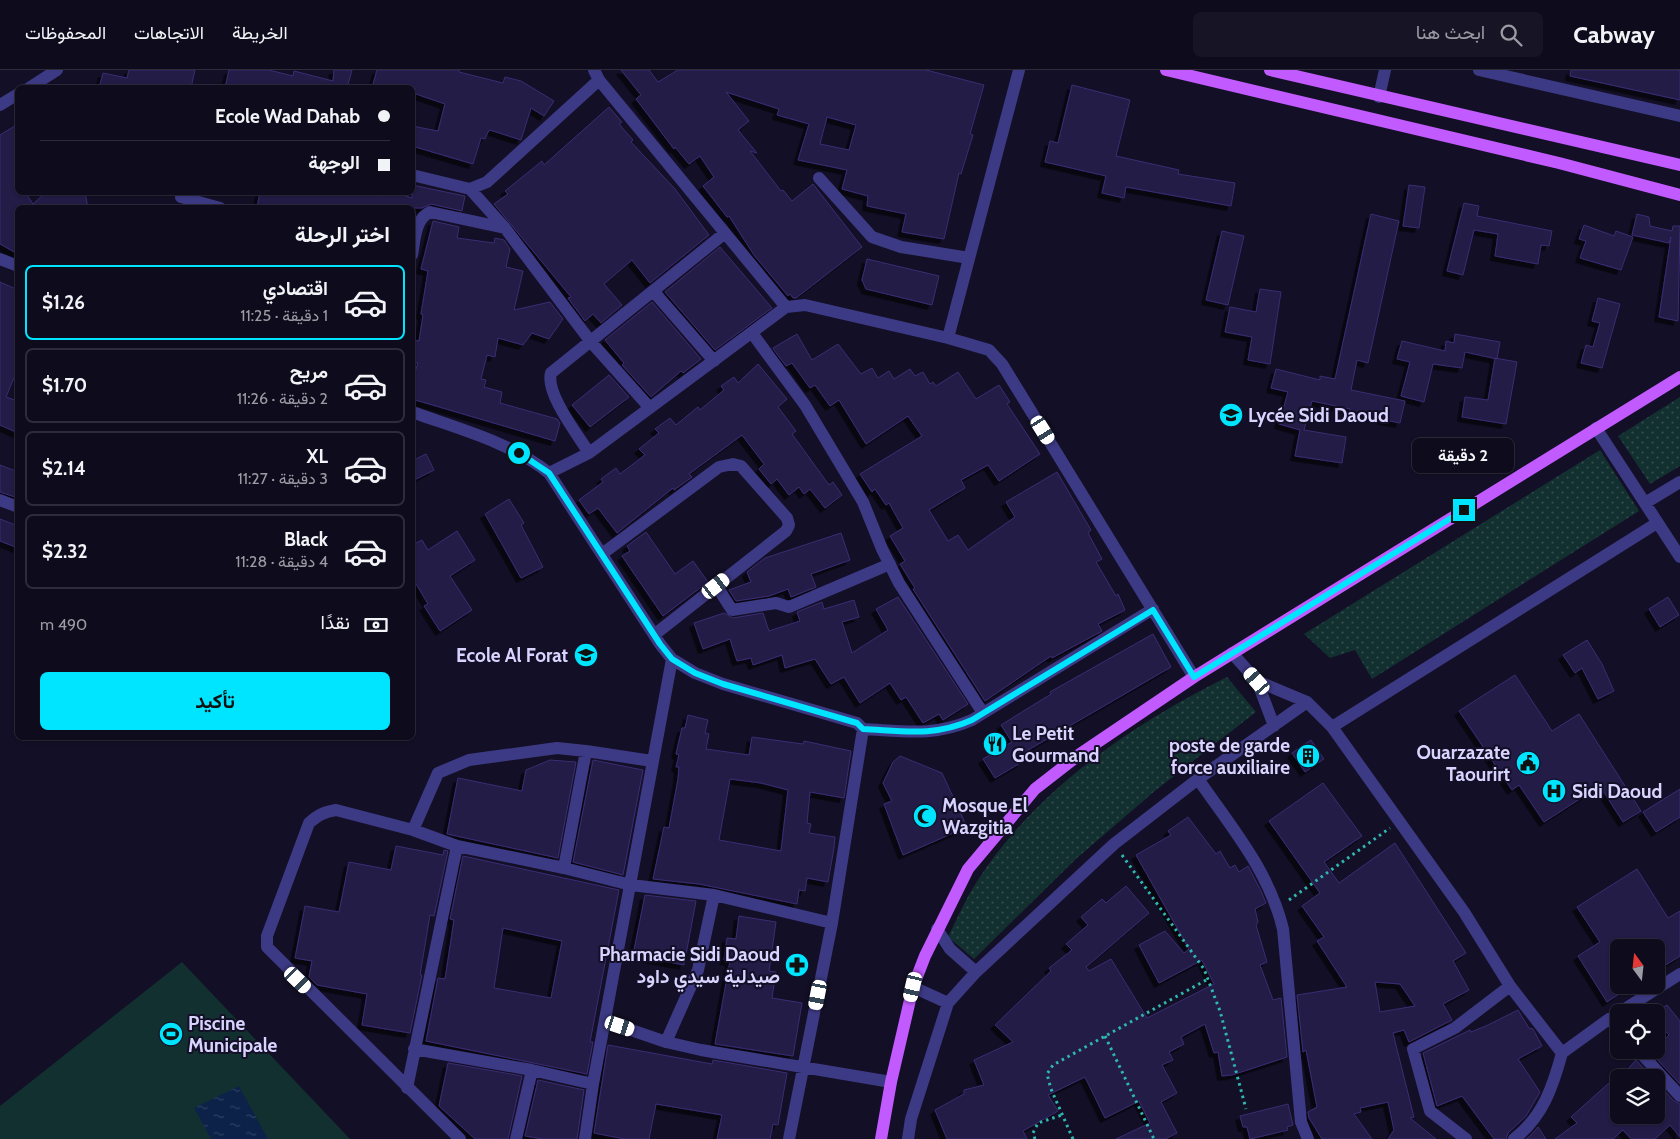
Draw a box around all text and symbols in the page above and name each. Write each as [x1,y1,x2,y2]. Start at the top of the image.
search box [1193,12,1543,57]
text: Cabway [1573,20,1655,49]
text: ابحث هنا [1416,21,1485,44]
icon: search [1497,21,1525,49]
text: المحفوظات [25,22,106,44]
text: الاتجاهات [134,22,204,44]
text: الخريطة [232,22,288,44]
text: Ecole Wad Dahab [215,105,360,128]
text: الوجهة [308,151,360,174]
text: اختر الرحلة [295,221,390,248]
text: اقتصادي [263,277,328,300]
icon: car [343,280,388,325]
text: $1.26 [42,291,85,314]
text: 1 دقيقة · 11:25 [240,306,328,325]
text: مريح [290,360,328,383]
icon: car [343,363,388,408]
text: $1.70 [42,374,87,397]
text: 2 دقيقة · 11:26 [237,389,328,408]
school or university icon: Lycée Sidi Daoud [1218,402,1244,428]
place label: Lycée Sidi Daoud [1248,404,1389,427]
car [1028,413,1057,447]
callout: 2 دقيقة [1413,438,1515,472]
route start [508,442,530,464]
text: XL [307,445,328,468]
icon: car [343,446,388,491]
text: 2 دقيقة [1438,446,1488,465]
text: $2.14 [42,457,86,480]
text: 3 دقيقة · 11:27 [238,469,328,488]
route end [1453,499,1475,521]
text: Black [284,528,328,551]
icon: car [343,529,388,574]
text: $2.32 [42,540,88,563]
text: 4 دقيقة · 11:28 [235,552,328,571]
car [699,571,732,601]
text: نقدًا [321,611,350,634]
icon: cash [362,611,390,639]
text: 490 m [40,615,87,634]
school or university icon: Ecole Al Forat [573,642,599,668]
place label: Ecole Al Forat [456,644,568,667]
car [1241,665,1272,697]
button: تأكيد [40,672,390,730]
place label: Le Petit Gourmand [1012,722,1099,767]
restaurant icon: Le Petit Gourmand [982,731,1008,757]
place label: poste de garde force auxiliaire [1169,734,1290,779]
place label: Ouarzazate Taourirt [1416,741,1510,786]
building icon: poste de garde force auxiliaire [1295,743,1321,769]
public building icon: Ouarzazate Taourirt [1515,750,1541,776]
hospital icon: Sidi Daoud [1541,778,1567,804]
place label: Sidi Daoud [1572,780,1662,803]
place label: Mosque El Wazgitia [942,794,1028,839]
mosque icon: Mosque El Wazgitia [912,803,938,829]
north arrow [1610,939,1665,994]
map controls [1610,939,1665,1124]
place label: Pharmacie Sidi Daoud صيدلية سيدي داود [599,943,780,993]
pharmacy icon: Pharmacie Sidi Daoud صيدلية سيدي داود [784,952,810,978]
car [281,964,314,996]
car [902,971,923,1003]
car [807,979,828,1011]
button: locate [1610,1004,1665,1059]
place label: Piscine Municipale [188,1012,278,1057]
car [603,1014,636,1038]
sports icon: Piscine Municipale [158,1021,184,1047]
button: layers [1610,1069,1665,1124]

